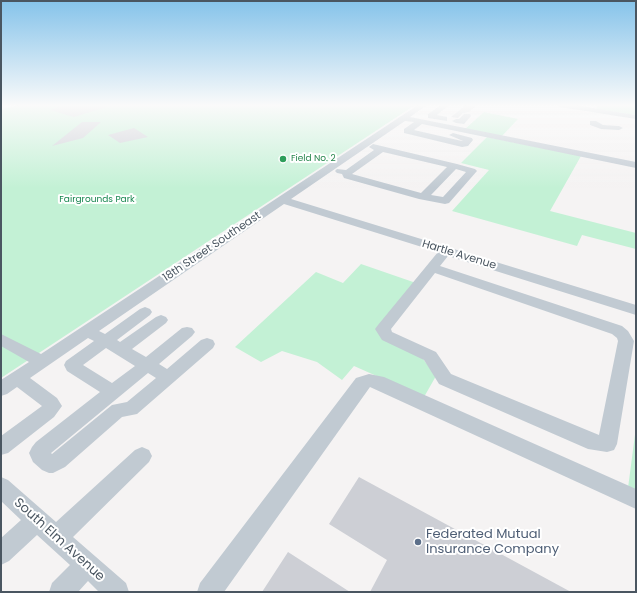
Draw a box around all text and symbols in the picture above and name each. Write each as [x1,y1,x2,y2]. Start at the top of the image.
marker: Field No. 2 [278,154,288,164]
place label: Field No. 2 [291,154,336,164]
park label: Fairgrounds Park [59,195,135,205]
street label: 18th Street Southeast [161,209,263,285]
street label: Hartle Avenue [420,237,498,273]
street label: South Elm Avenue [11,495,107,585]
place label: Federated Mutual Insurance Company [426,527,559,558]
marker: Federated Mutual Insurance Company [413,537,423,547]

